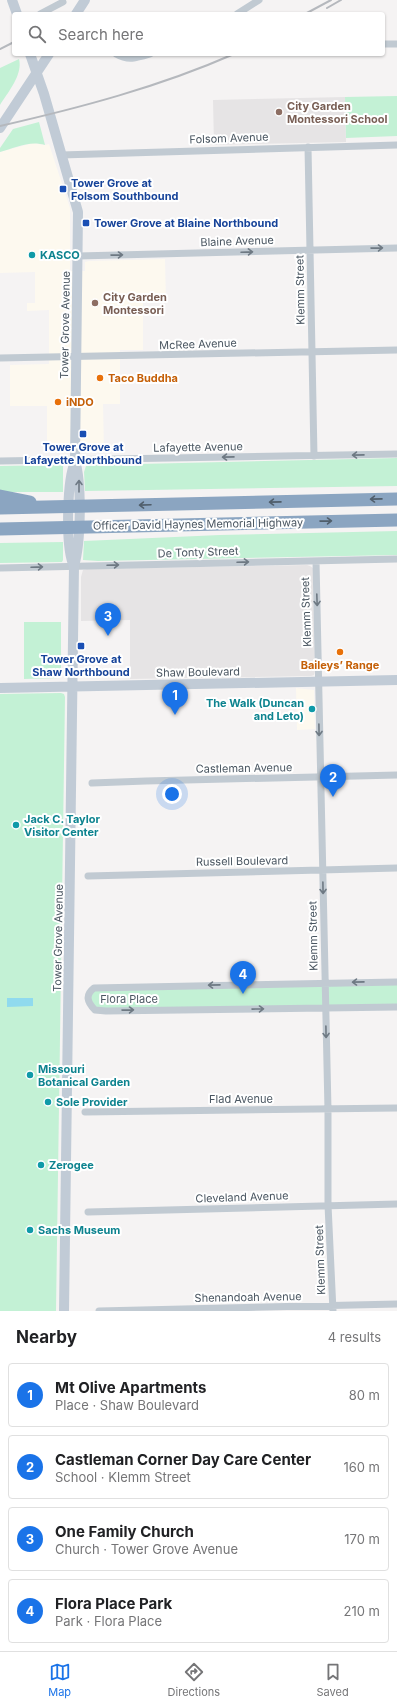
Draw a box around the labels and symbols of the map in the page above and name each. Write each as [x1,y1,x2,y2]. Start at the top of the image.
place label: City Garden Montessori School [287,99,388,126]
marker: City Garden Montessori School [274,107,284,117]
street label: Folsom Avenue [189,130,269,146]
place label: Tower Grove at Folsom Southbound [71,176,178,203]
marker: Tower Grove at Folsom Southbound [58,184,68,194]
place label: Tower Grove at Blaine Northbound [94,216,278,230]
marker: Tower Grove at Blaine Northbound [81,218,91,228]
street label: Blaine Avenue [200,233,274,249]
one-way arrow [370,244,383,252]
place label: KASCO [40,248,80,262]
one-way arrow [240,248,253,255]
marker: KASCO [27,250,37,260]
one-way arrow [110,251,123,259]
street label: Klemm Street [292,255,308,325]
street label: Tower Grove Avenue [57,271,73,379]
place label: City Garden Montessori [103,290,167,317]
marker: City Garden Montessori [90,298,100,308]
street label: McRee Avenue [159,336,237,352]
place label: Taco Buddha [108,371,178,385]
marker: Taco Buddha [95,373,105,383]
place label: iNDO [66,395,94,409]
marker: iNDO [53,397,63,407]
marker: Tower Grove at Lafayette Northbound [78,429,88,439]
street label: Lafayette Avenue [153,439,243,455]
place label: Tower Grove at Lafayette Northbound [24,440,142,467]
one-way arrow [352,451,365,459]
one-way arrow [222,454,235,461]
one-way arrow [75,480,83,493]
one-way arrow [370,496,383,503]
one-way arrow [269,498,282,506]
one-way arrow [139,501,152,508]
street label: Officer David Haynes Memorial Highway [93,515,303,533]
one-way arrow [319,517,332,525]
street label: De Tonty Street [157,544,239,560]
one-way arrow [236,558,249,565]
one-way arrow [106,561,119,569]
one-way arrow [30,563,43,571]
street label: Klemm Street [298,576,314,647]
one-way arrow [313,593,321,606]
pin: 3 [95,603,121,636]
marker: Tower Grove at Shaw Northbound [76,641,86,651]
marker: Baileys’ Range [335,647,345,657]
place label: Tower Grove at Shaw Northbound [32,652,130,679]
place label: Baileys’ Range [301,658,380,672]
street label: Shaw Boulevard [156,664,240,680]
pin: 1 [162,682,188,715]
place label: The Walk (Duncan and Leto) [206,696,304,723]
marker: The Walk (Duncan and Leto) [307,704,317,714]
one-way arrow [316,723,323,736]
street label: Castleman Avenue [196,760,292,776]
pin: 2 [320,764,346,797]
your location [162,784,182,804]
place label: Jack C. Taylor Visitor Center [24,812,100,839]
marker: Jack C. Taylor Visitor Center [11,820,21,830]
street label: Russell Boulevard [196,853,288,869]
one-way arrow [319,881,327,894]
street label: Tower Grove Avenue [50,884,66,992]
street label: Klemm Street [305,901,321,971]
pin: 4 [230,961,256,994]
one-way arrow [352,978,365,986]
one-way arrow [208,981,221,989]
street label: Flora Place [100,992,158,1006]
one-way arrow [251,1005,264,1013]
one-way arrow [121,1006,134,1014]
one-way arrow [322,1025,330,1038]
place label: Missouri Botanical Garden [38,1062,130,1089]
marker: Missouri Botanical Garden [25,1070,35,1080]
street label: Flad Avenue [209,1092,273,1106]
place label: Sole Provider [56,1095,128,1109]
marker: Sole Provider [43,1097,53,1107]
place label: Zerogee [49,1158,94,1172]
marker: Zerogee [36,1160,46,1170]
street label: Cleveland Avenue [195,1188,289,1206]
place label: Sachs Museum [38,1223,120,1237]
street label: Klemm Street [312,1224,328,1295]
marker: Sachs Museum [25,1225,35,1235]
street label: Shenandoah Avenue [194,1289,302,1305]

